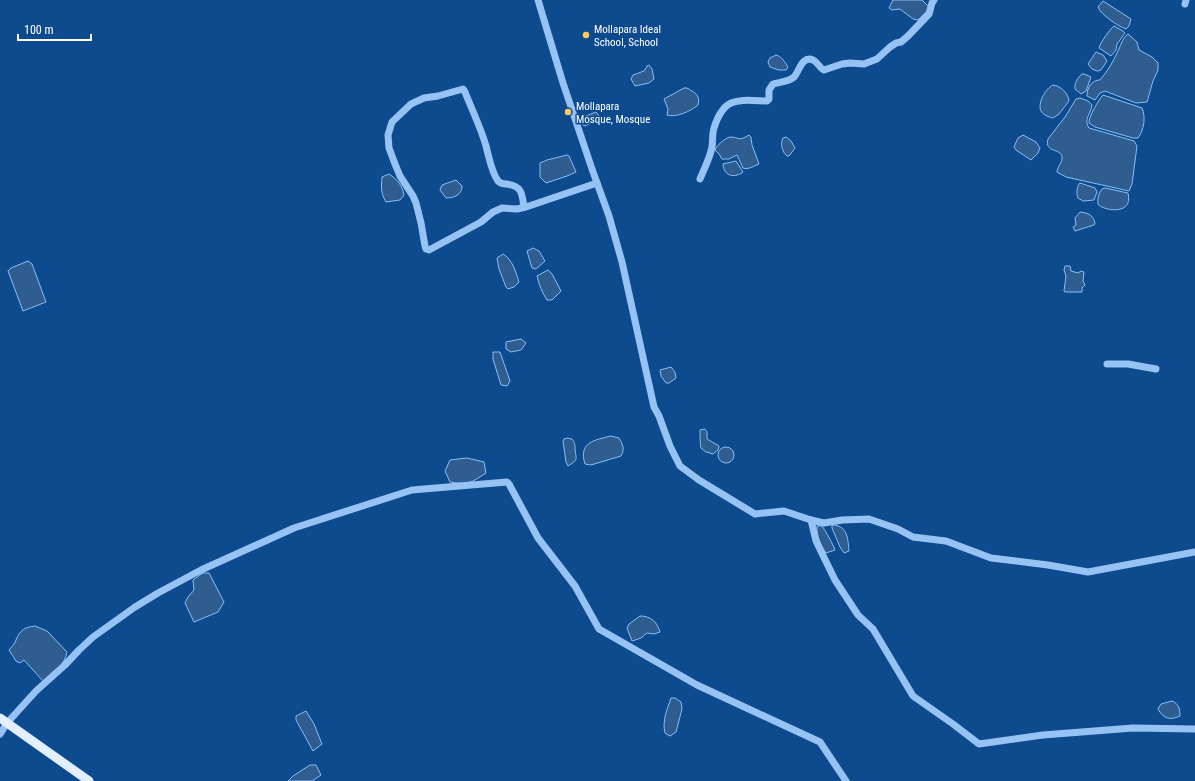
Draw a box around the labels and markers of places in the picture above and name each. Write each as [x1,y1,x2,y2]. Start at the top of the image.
place label: Mollapara Ideal School, School [594,23,661,49]
marker: Mollapara Ideal School, School [581,30,591,40]
place label: Mollapara Mosque, Mosque [576,100,650,126]
marker: Mollapara Mosque, Mosque [563,107,573,117]

